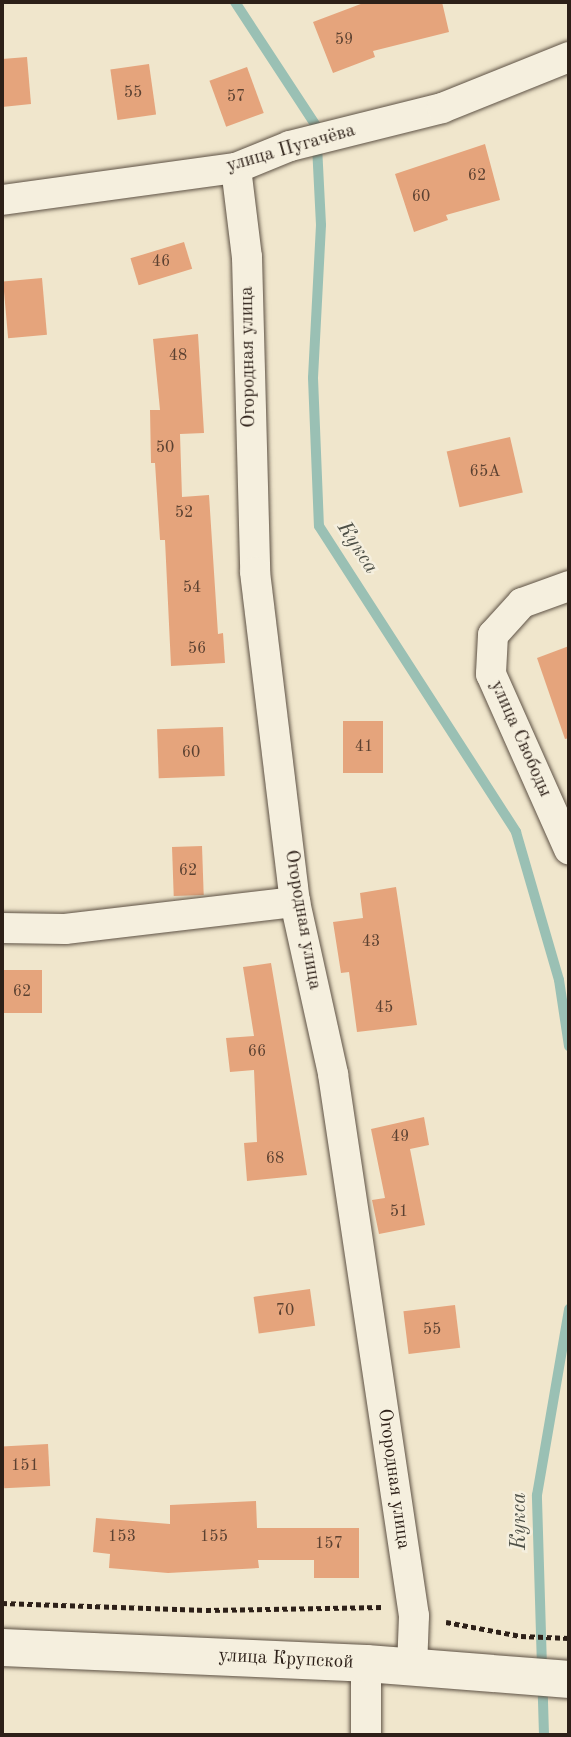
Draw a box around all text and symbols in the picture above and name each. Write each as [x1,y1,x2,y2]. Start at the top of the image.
house number: 59 [335,30,353,50]
house number: 55 [124,83,142,103]
house number: 57 [227,87,245,107]
street label: улица Пугачёва [224,120,358,178]
house number: 62 [468,166,486,186]
house number: 60 [412,187,430,207]
house number: 46 [152,252,170,272]
street label: Огородная улица [236,286,262,428]
house number: 48 [169,346,187,366]
house number: 50 [156,438,174,458]
house number: 65А [470,462,500,482]
house number: 52 [175,503,193,523]
water label: Кукса [331,517,383,579]
house number: 54 [183,578,201,598]
house number: 56 [188,639,206,659]
street label: улица Свободы [484,677,556,801]
house number: 41 [355,737,373,757]
house number: 60 [182,743,200,763]
street label: Огородная улица [278,848,326,992]
house number: 62 [179,861,197,881]
house number: 43 [362,932,380,952]
house number: 62 [13,982,31,1002]
house number: 45 [375,998,393,1018]
house number: 66 [248,1042,266,1062]
house number: 49 [391,1127,409,1147]
house number: 68 [266,1149,284,1169]
house number: 51 [390,1202,408,1222]
house number: 70 [276,1301,294,1321]
house number: 55 [423,1320,441,1340]
street label: Огородная улица [372,1407,414,1551]
house number: 151 [11,1456,39,1476]
water label: Кукса [507,1492,533,1550]
house number: 153 [108,1527,136,1547]
house number: 155 [200,1527,228,1547]
house number: 157 [315,1534,343,1554]
street label: улица Крупской [218,1645,354,1675]

